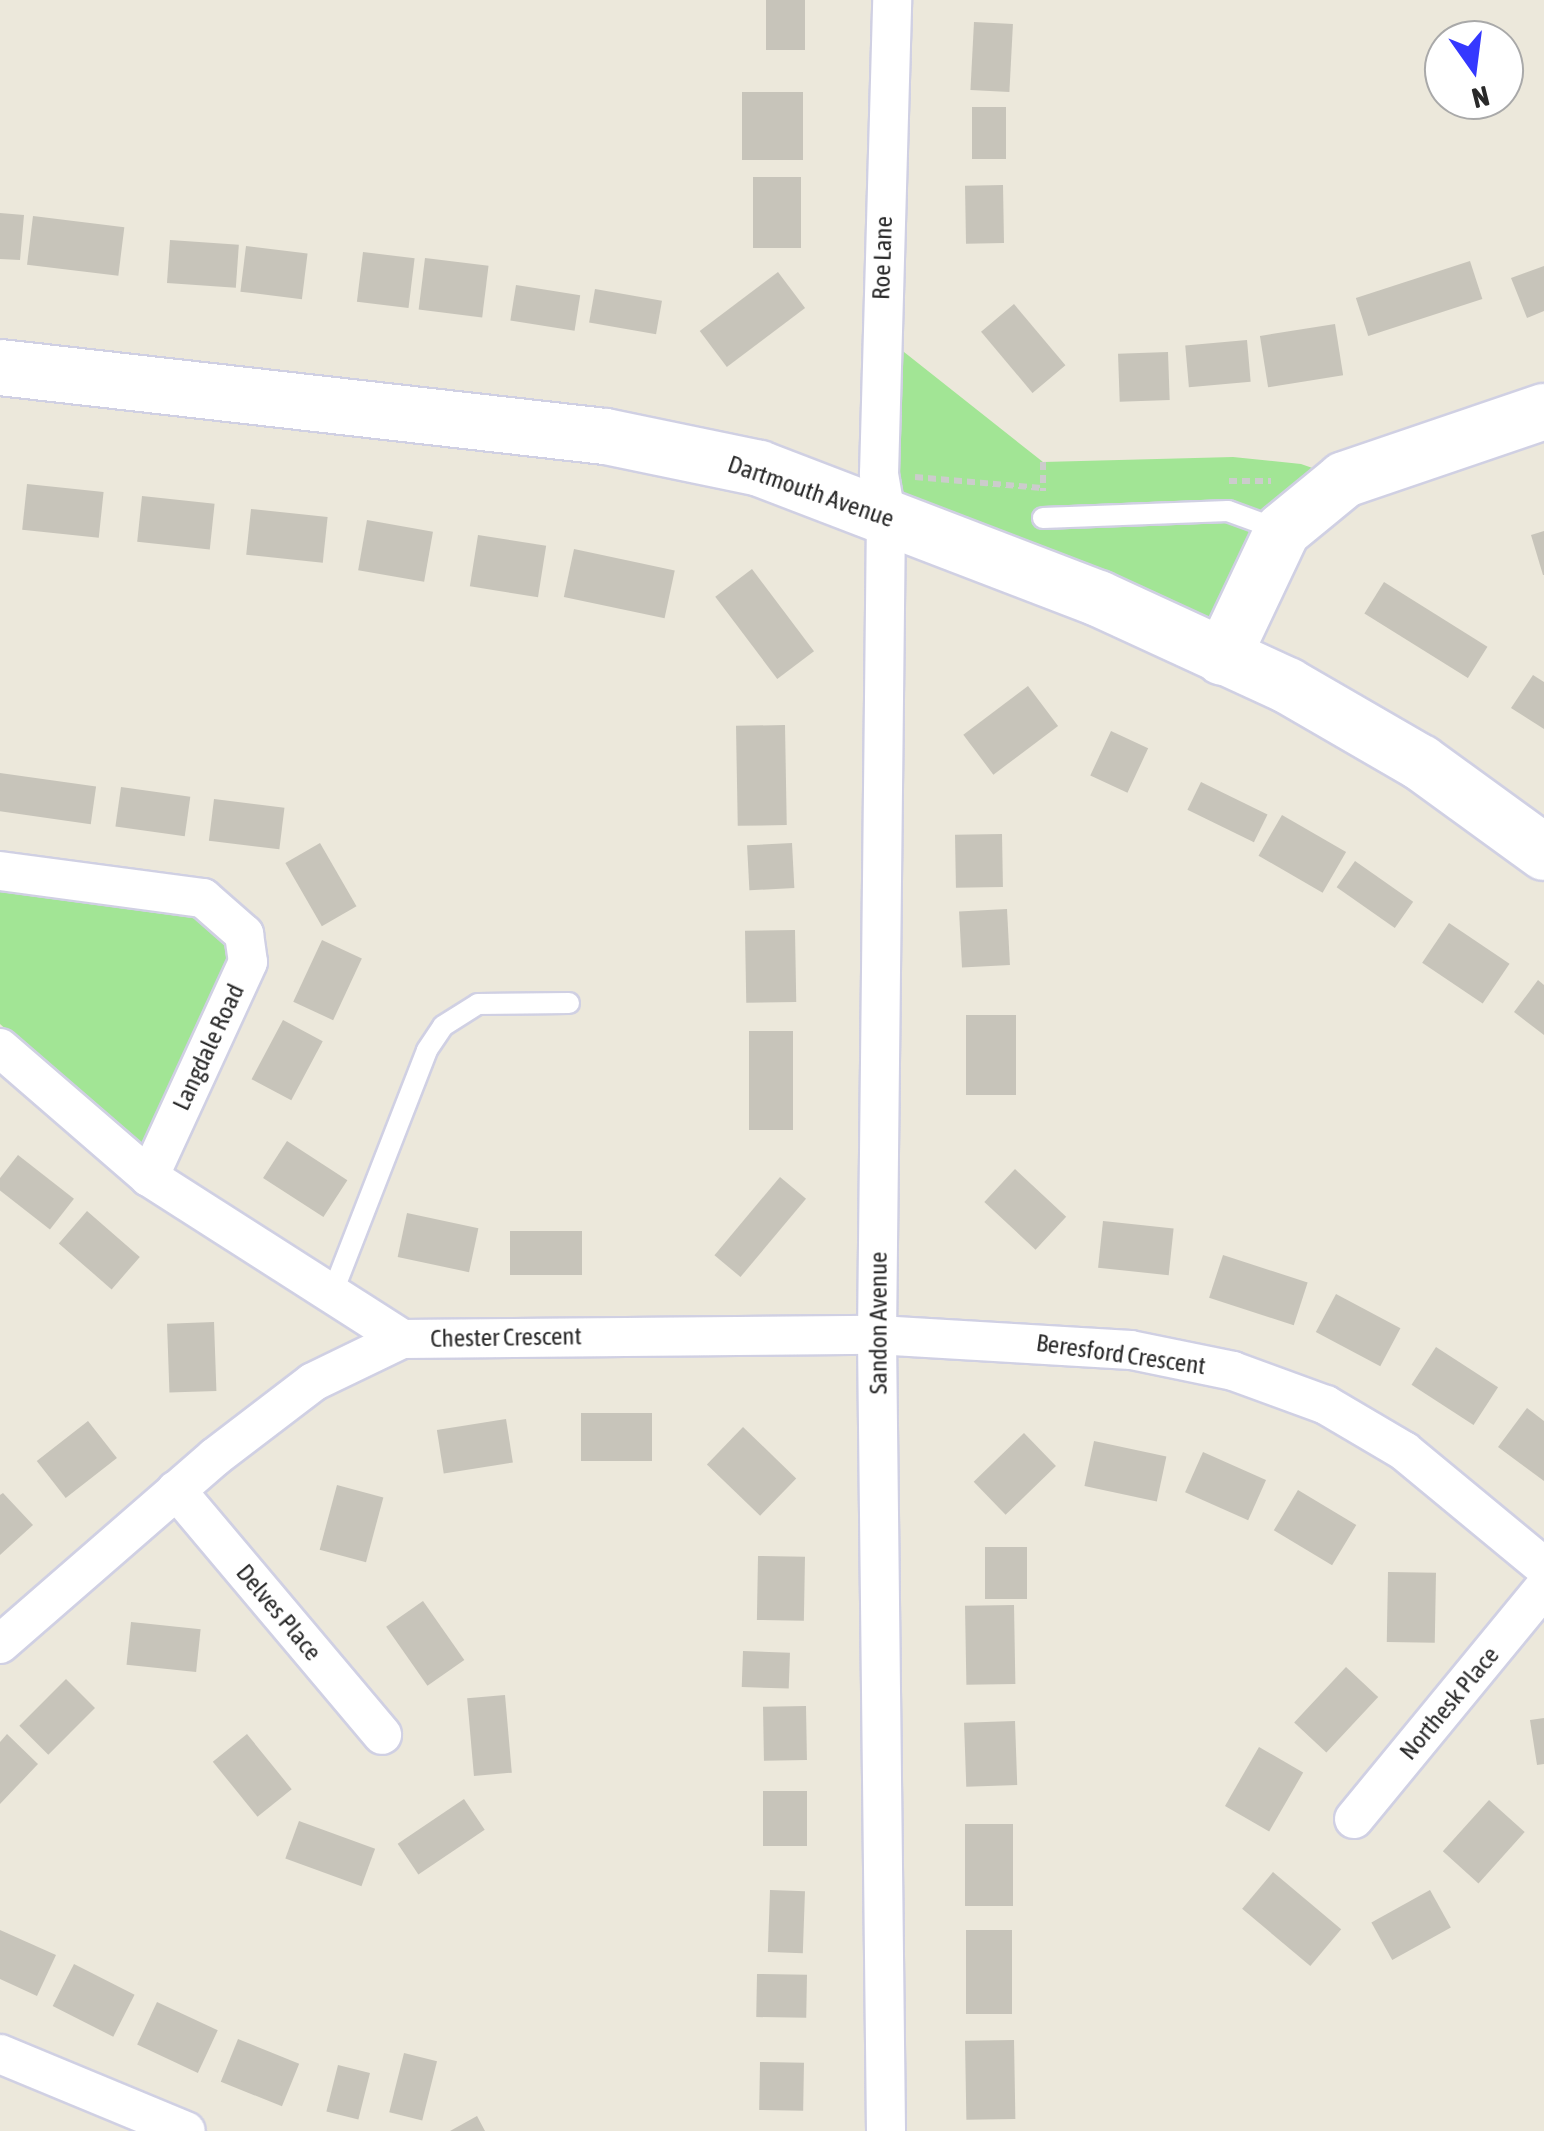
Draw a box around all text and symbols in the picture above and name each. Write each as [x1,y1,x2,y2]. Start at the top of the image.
north arrow [1424,20,1524,120]
text: N [1469,80,1493,115]
street label: Roe Lane [866,216,898,300]
street label: Dartmouth Avenue [724,449,898,533]
street label: Langdale Road [166,979,250,1115]
street label: Sandon Avenue [863,1252,893,1394]
street label: Chester Crescent [430,1321,582,1353]
street label: Beresford Crescent [1034,1327,1208,1381]
street label: Delves Place [230,1558,328,1666]
street label: Northesk Place [1393,1640,1505,1766]

